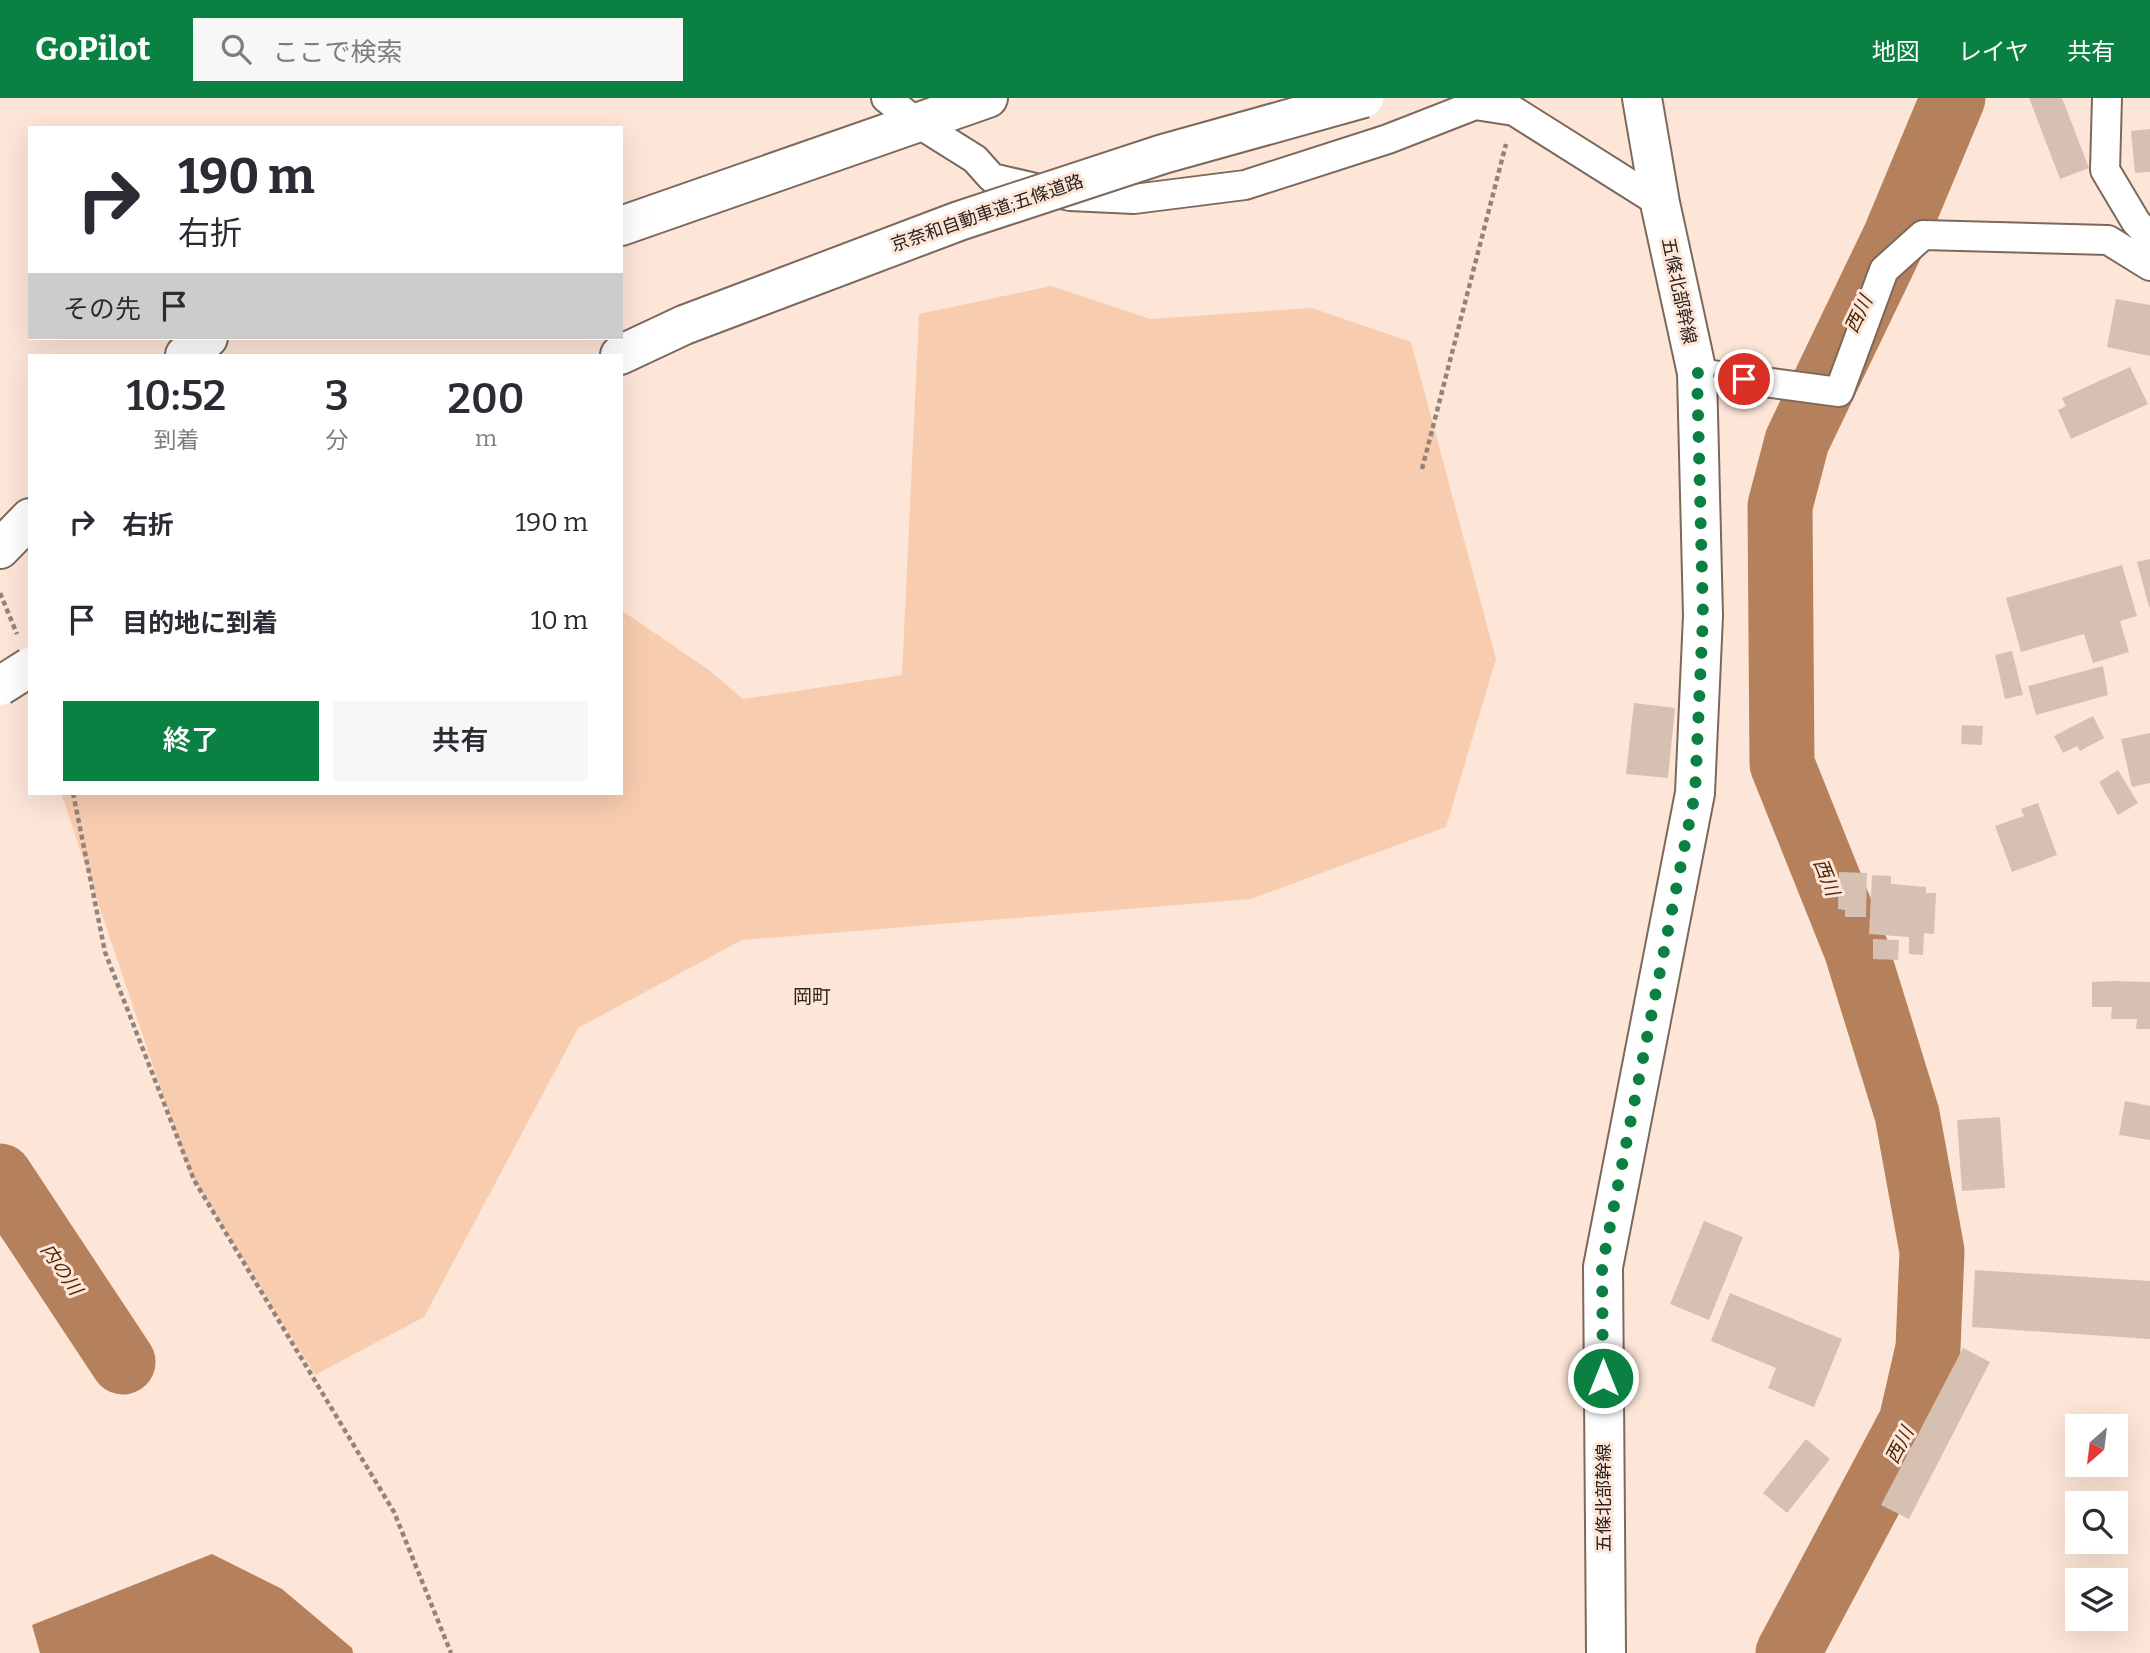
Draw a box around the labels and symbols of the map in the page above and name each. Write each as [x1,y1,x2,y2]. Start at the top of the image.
street label: 京奈和自動車道;五條道路 [888,170,1086,256]
street label: 五條北部幹線 [1657,236,1701,346]
water label: 西川 [1840,290,1878,336]
pin [1714,349,1774,409]
water label: 西川 [1809,855,1845,901]
district label: 岡町 [793,985,831,1008]
water label: 内の川 [36,1239,88,1301]
position arrow [1566,1341,1640,1415]
north arrow [2065,1414,2128,1477]
water label: 西川 [1881,1421,1919,1467]
street label: 五條北部幹線 [1593,1444,1615,1552]

